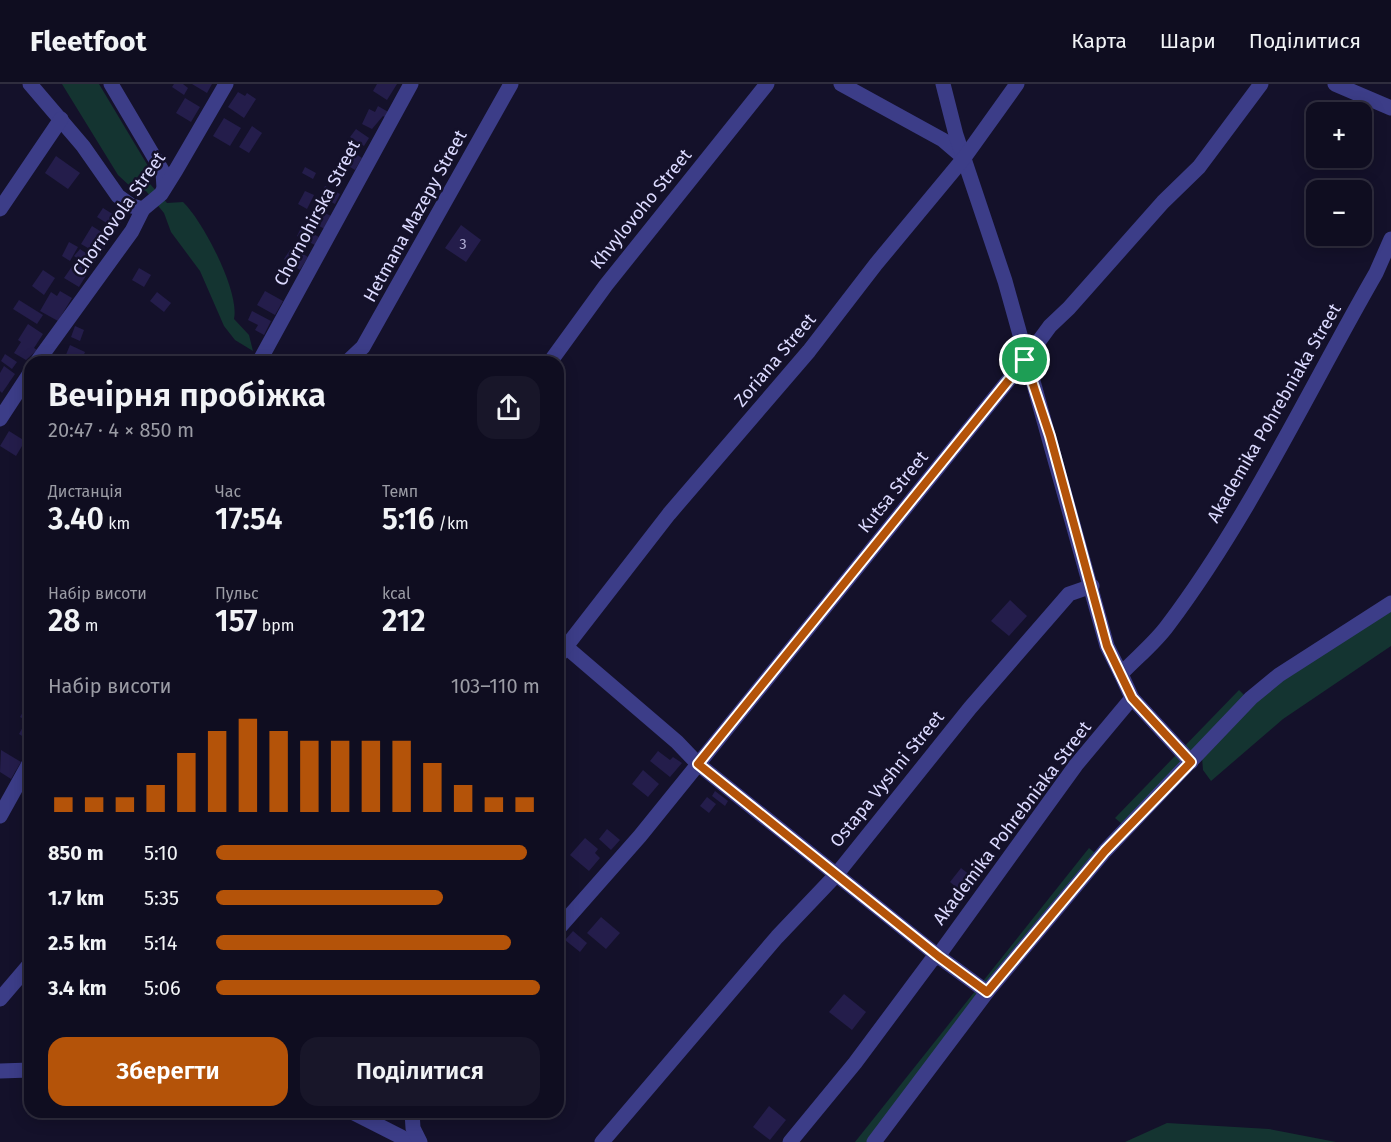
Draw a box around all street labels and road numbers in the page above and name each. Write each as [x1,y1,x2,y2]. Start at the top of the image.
street label: Hetmana Mazepy Street [359,126,472,306]
street label: Chornohirska Street [269,136,365,290]
street label: Khvylovoho Street [586,144,697,274]
street label: Chornovola Street [68,147,170,280]
street label: Akademika Pohrebniaka Street [1202,299,1346,526]
street label: Zoriana Street [730,308,821,411]
street label: Kutsa Street [853,446,933,537]
street label: Ostapa Vyshni Street [825,706,949,852]
street label: Akademika Pohrebniaka Street [928,716,1096,929]

